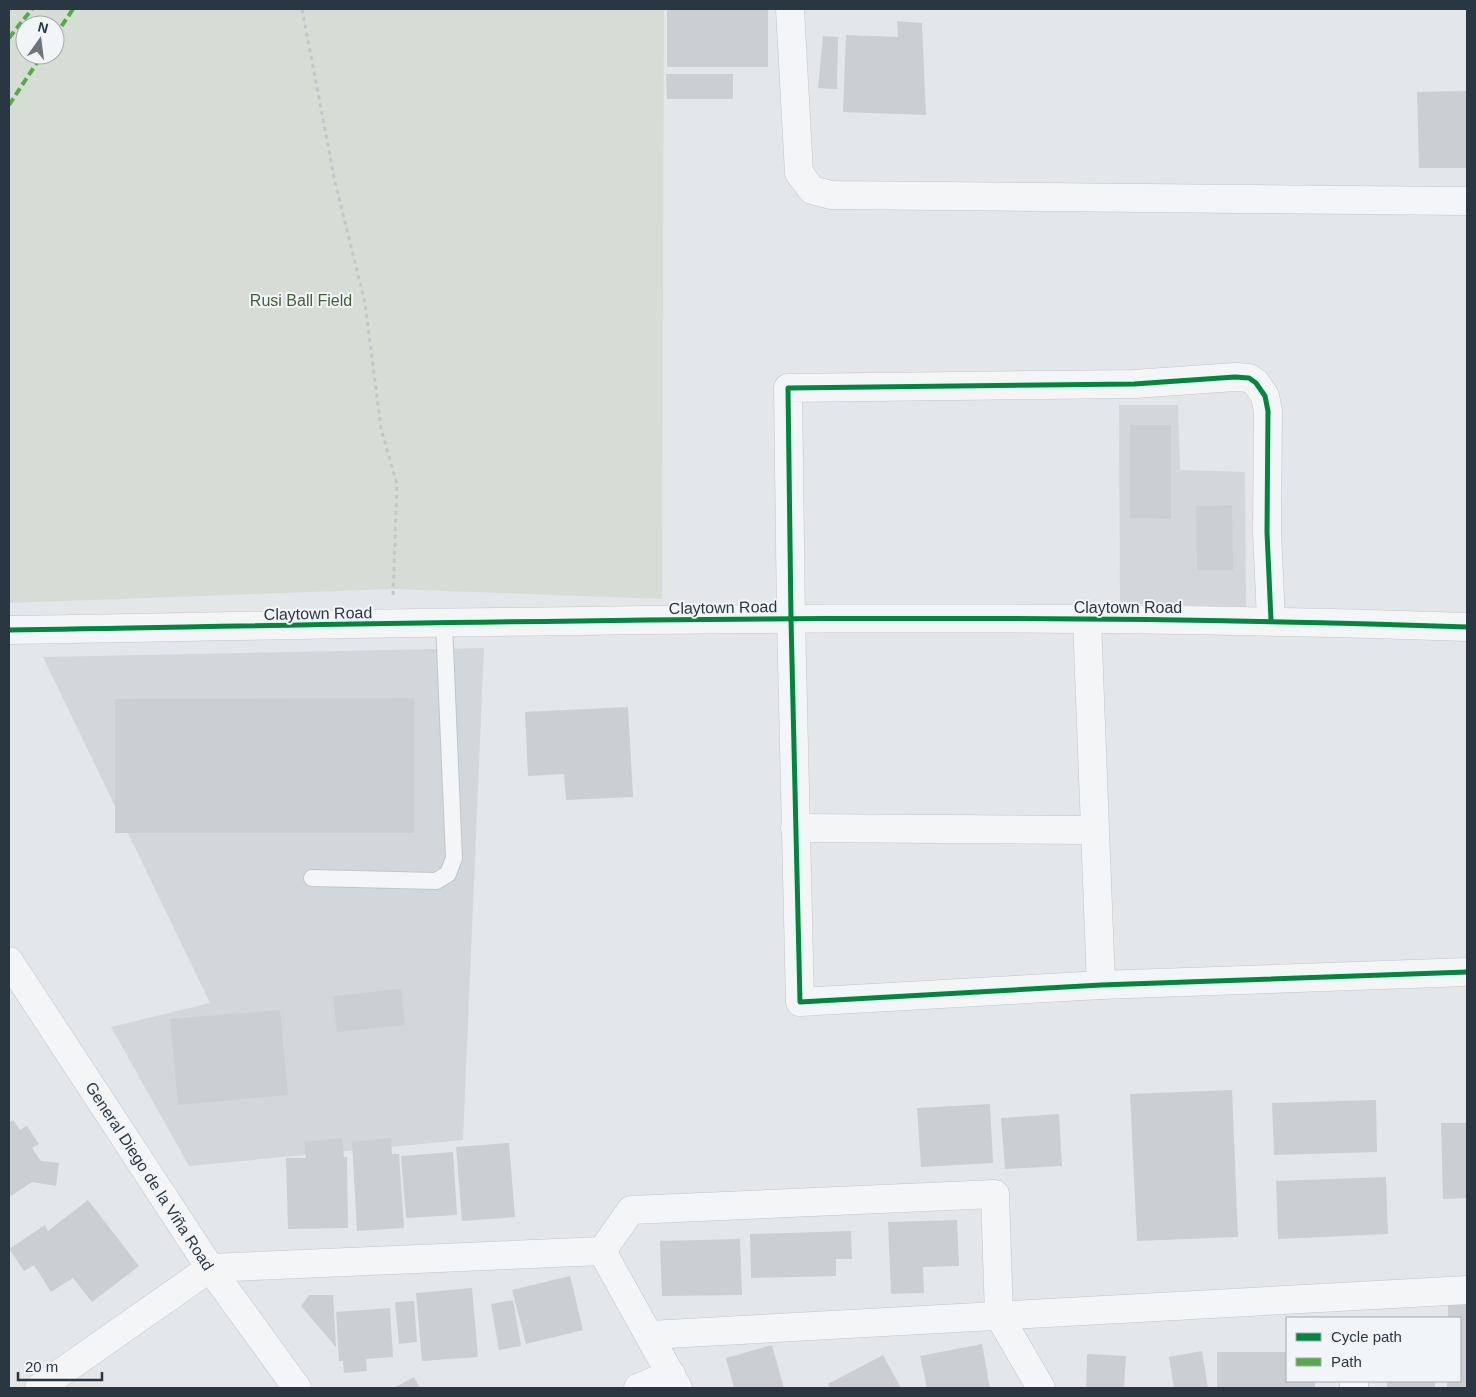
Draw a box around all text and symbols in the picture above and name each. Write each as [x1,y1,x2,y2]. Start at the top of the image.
north arrow [15,15,65,65]
text: N [36,18,50,36]
park label: Rusi Ball Field [250,292,352,309]
street label: Claytown Road [669,598,777,617]
street label: Claytown Road [1074,599,1182,616]
street label: Claytown Road [264,604,372,623]
street label: General Diego de la Viña Road [82,1079,217,1274]
legend [1286,1317,1461,1382]
text: Cycle path [1331,1328,1402,1345]
scale bar [18,1350,101,1382]
text: Path [1331,1353,1362,1370]
text: 20 m [25,1358,58,1375]

